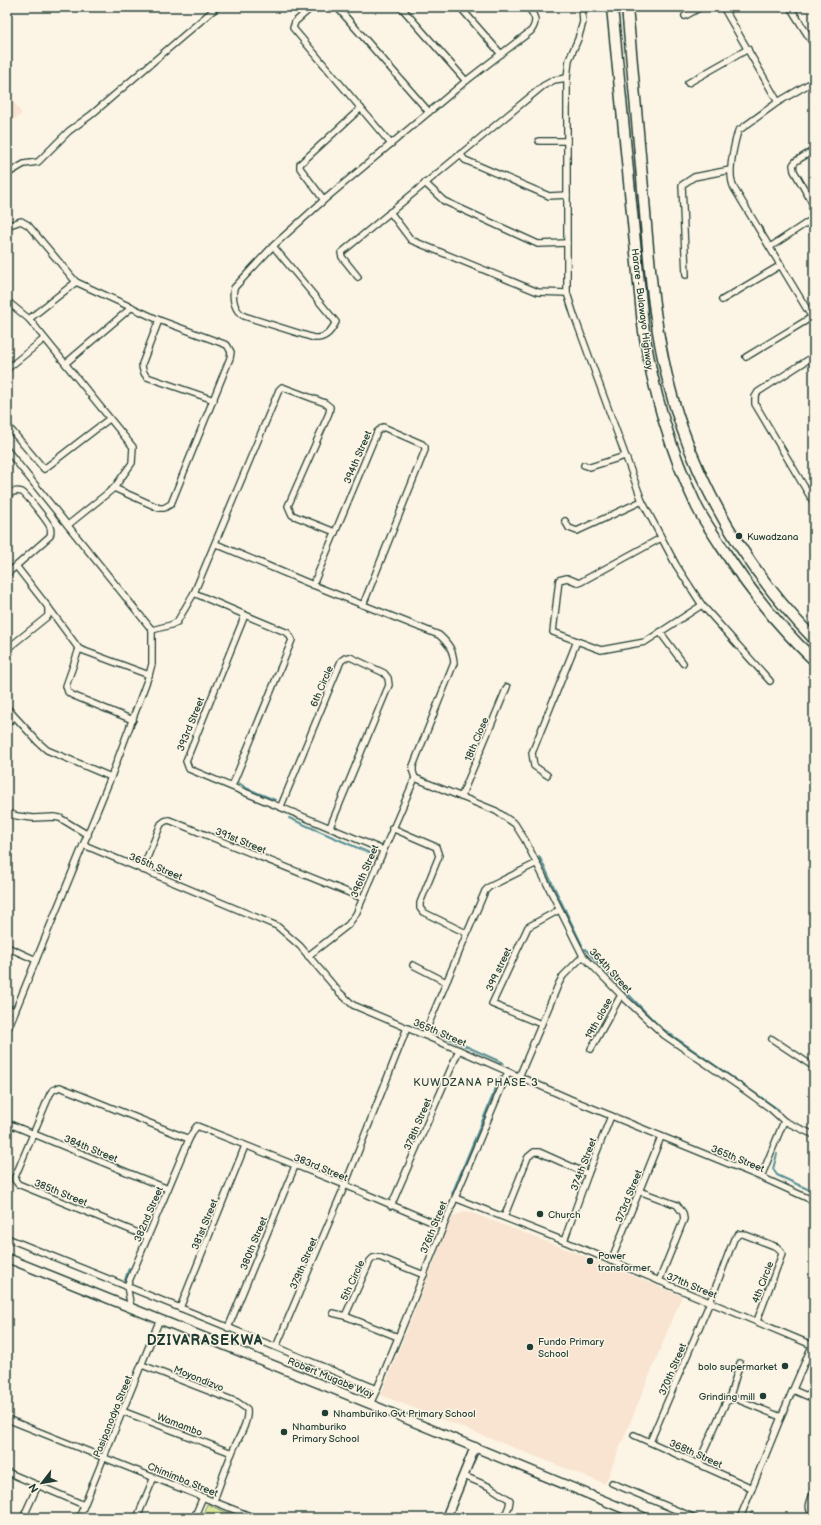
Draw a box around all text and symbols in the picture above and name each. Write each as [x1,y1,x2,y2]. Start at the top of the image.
street label: Harare - Bulawayo Highway [629,248,655,371]
street label: 394th Street [341,429,375,486]
marker: Kuwadzana [734,531,744,541]
place label: Kuwadzana [747,531,799,543]
street label: 6th Circle [308,664,336,709]
street label: 393rd Street [175,696,207,753]
street label: 18th Close [462,715,492,763]
street label: 391st Street [213,825,268,857]
street label: 396th Street [348,843,382,900]
street label: 365th Street [127,851,184,883]
street label: 399 street [484,946,514,993]
street label: 364th Street [586,946,634,996]
street label: 19th close [583,996,615,1041]
street label: 365th Street [411,1016,468,1049]
district label: KUWDZANA PHASE 3 [413,1076,539,1089]
street label: 378th Street [402,1097,434,1152]
street label: 384th Street [62,1133,119,1165]
street label: 374th Street [568,1136,600,1193]
street label: 365th Street [709,1143,766,1175]
street label: 383rd Street [292,1152,349,1184]
street label: 373rd Street [613,1168,645,1225]
street label: 385th Street [32,1177,89,1209]
street label: 382nd Street [132,1185,166,1244]
street label: 381st Street [189,1197,221,1252]
street label: 376th Street [418,1199,450,1255]
marker: Church [535,1209,545,1219]
place label: Church [548,1209,581,1221]
street label: 380th Street [238,1215,270,1272]
street label: 379th Street [288,1236,320,1291]
place label: Power transformer [598,1250,651,1274]
marker: Power transformer [585,1256,595,1266]
street label: 5th Circle [338,1258,368,1303]
street label: 4th Circle [750,1260,776,1305]
street label: 371th Street [665,1270,719,1302]
district label: DZIVARASEKWA [147,1332,263,1349]
place label: Fundo Primary School [538,1336,604,1360]
marker: Fundo Primary School [525,1342,535,1352]
street label: 370th Street [657,1342,689,1397]
street label: Robert Mugabe Way [286,1355,376,1401]
place label: bolo supermarket [698,1361,777,1373]
marker: bolo supermarket [780,1361,790,1371]
street label: Moyondizvo [172,1363,226,1395]
street label: Pasipanodya Street [91,1374,135,1459]
place label: Grinding mill [699,1391,755,1403]
marker: Grinding mill [758,1391,768,1401]
marker: Nhamburiko Gvt Primary School [320,1408,330,1418]
place label: Nhamburiko Gvt Primary School [333,1408,475,1420]
street label: Wamambo [155,1411,204,1439]
place label: Nhamburiko Primary School [292,1421,359,1445]
marker: Nhamburiko Primary School [279,1427,289,1437]
street label: 368th Street [667,1437,724,1471]
street label: Chimimba Street [146,1460,220,1500]
north arrow [22,1463,62,1503]
text: N [26,1481,42,1495]

